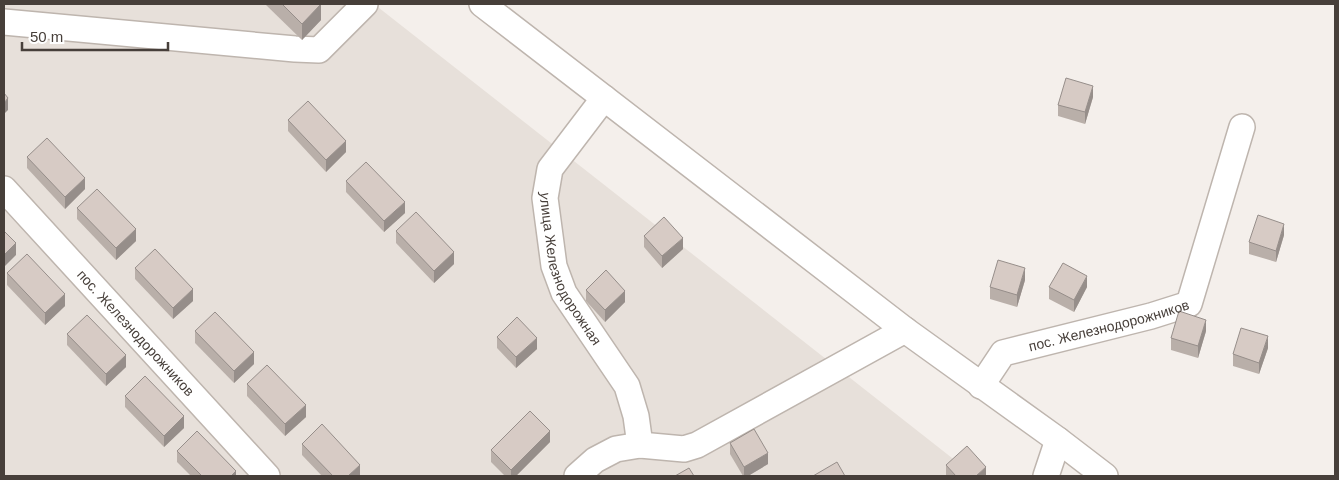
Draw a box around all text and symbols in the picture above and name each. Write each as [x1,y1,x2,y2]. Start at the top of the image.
scale bar [22,20,169,52]
text: 50 m [30,28,63,45]
street label: улица Железнодорожная [537,191,605,348]
street label: пос. Железнодорожников [74,266,198,399]
street label: пос. Железнодорожников [1027,296,1191,354]

